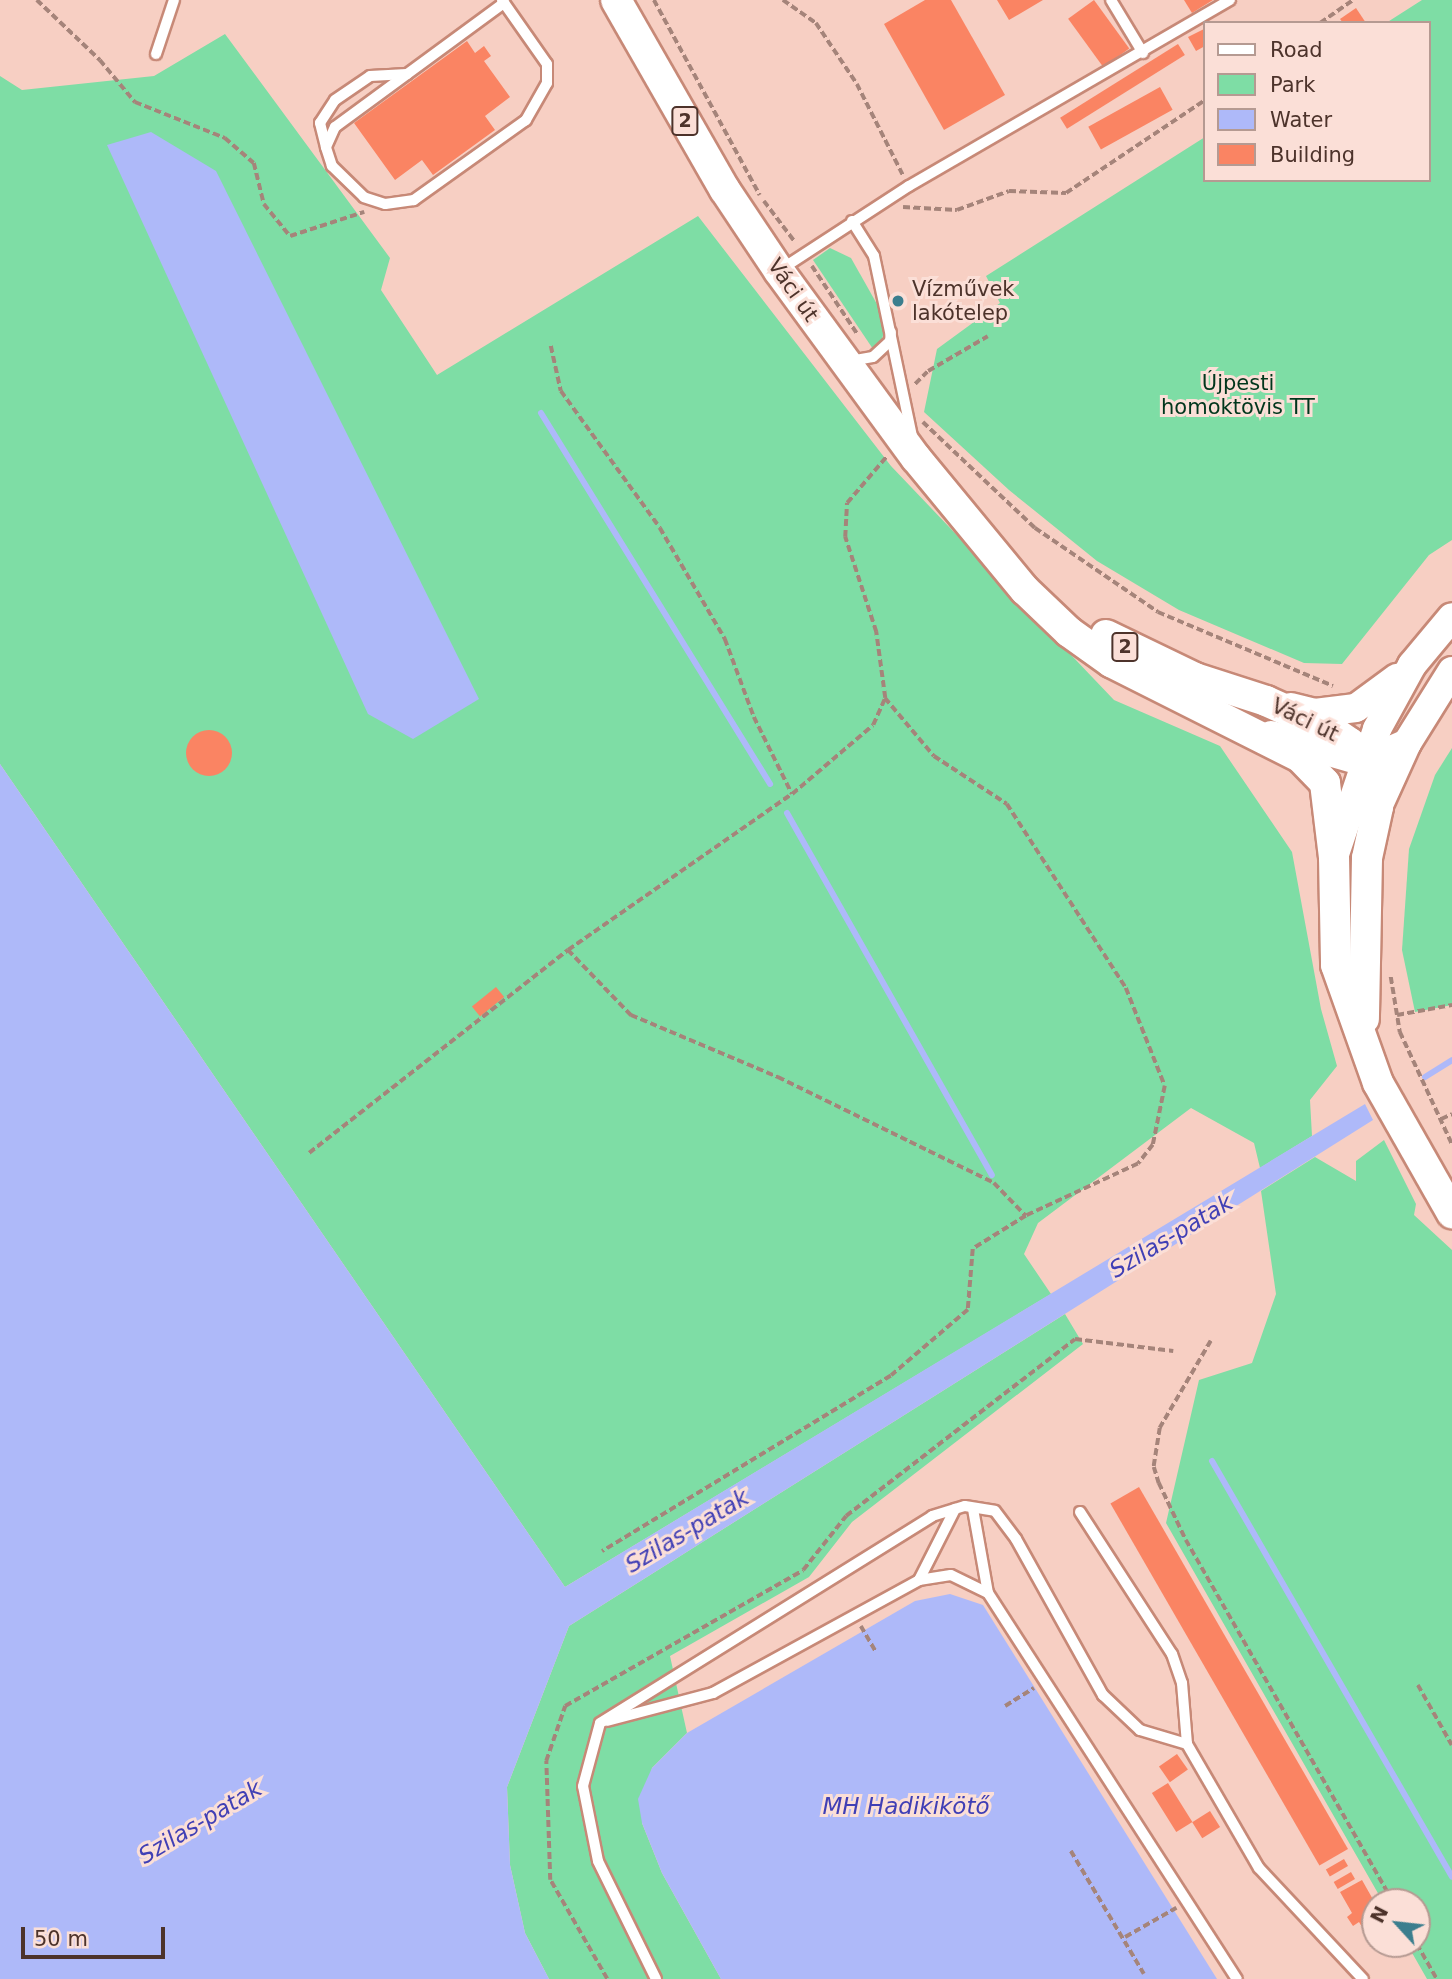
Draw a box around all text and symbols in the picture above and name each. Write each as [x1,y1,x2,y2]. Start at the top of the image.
legend [1204,21,1431,182]
text: Road [1270,38,1323,62]
text: Park [1270,73,1315,97]
road number: 2 [671,105,699,136]
text: Water [1270,108,1332,132]
text: Building [1270,143,1355,167]
street label: Váci út [762,254,824,326]
place label: Vízművek lakótelep [912,276,1014,326]
marker: Vízművek lakótelep [890,293,906,309]
park label: Újpesti homoktövis TT [1161,370,1315,420]
road number: 2 [1111,632,1139,662]
street label: Váci út [1267,693,1343,747]
water label: Szilas-patak [1104,1188,1238,1284]
water label: Szilas-patak [620,1483,754,1579]
water label: Szilas-patak [133,1774,267,1870]
water label: MH Hadikikötő [822,1792,990,1820]
north arrow [1361,1888,1431,1958]
text: N [1366,1902,1392,1926]
scale bar [24,1912,168,1956]
text: 50 m [34,1927,88,1951]

